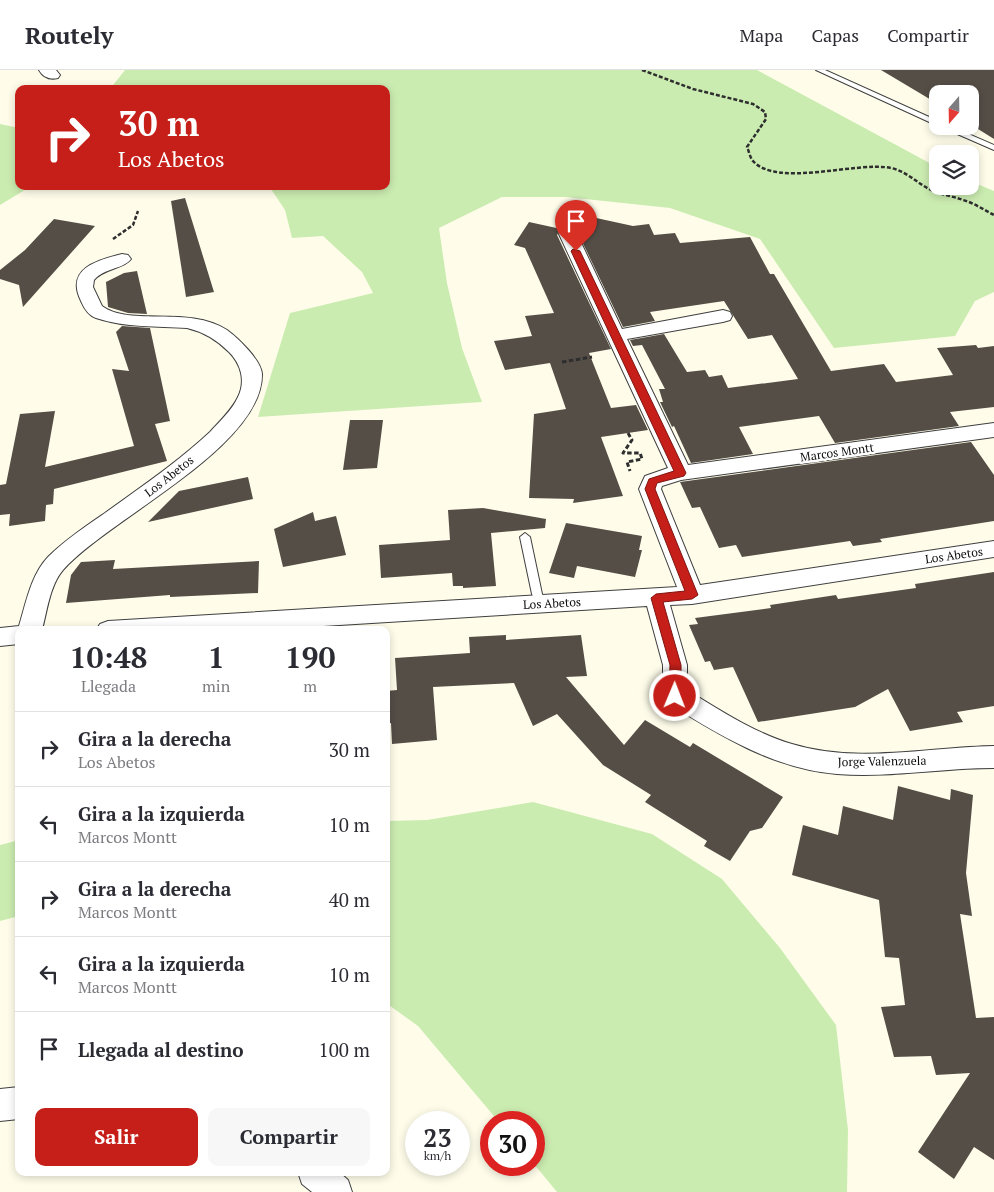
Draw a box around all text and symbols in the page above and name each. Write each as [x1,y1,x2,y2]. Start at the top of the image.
text: Routely [25,19,113,51]
text: Mapa [739,23,783,47]
text: Capas [811,23,859,47]
text: Compartir [887,23,969,47]
north arrow [929,85,979,135]
map controls [929,85,979,195]
text: 30 m [118,100,199,146]
icon: right [35,105,100,170]
text: Los Abetos [118,144,225,173]
button: layers [929,145,979,195]
pin [555,200,597,251]
icon: arrive [562,207,590,235]
street label: Marcos Montt [799,439,875,465]
street label: Los Abetos [141,452,197,500]
street label: Los Abetos [924,544,984,566]
street label: Los Abetos [523,594,581,612]
text: 10:48 [69,637,148,677]
text: 1 [208,637,225,677]
text: 190 [285,637,336,677]
position arrow [648,669,700,721]
text: Llegada [81,675,136,697]
text: min [202,675,230,697]
text: m [303,675,317,697]
text: Gira a la derecha [78,726,231,751]
icon: right [35,735,63,763]
text: 30 m [329,737,370,762]
text: Los Abetos [78,751,156,773]
street label: Jorge Valenzuela [837,753,927,769]
text: Gira a la izquierda [78,801,245,826]
icon: left [35,810,63,838]
text: 10 m [329,812,370,837]
text: Marcos Montt [78,826,177,848]
text: Gira a la derecha [78,876,231,901]
icon: right [35,885,63,913]
text: 40 m [329,887,370,912]
text: Marcos Montt [78,901,177,923]
text: Gira a la izquierda [78,951,245,976]
icon: left [35,960,63,988]
text: 10 m [329,962,370,987]
text: Marcos Montt [78,976,177,998]
icon: arrive [35,1035,63,1063]
text: Llegada al destino [78,1037,244,1062]
text: 100 m [319,1037,370,1062]
button: Salir [35,1108,198,1166]
button: Compartir [208,1108,370,1166]
speed limit sign: 30 [480,1111,545,1176]
text: 23 [423,1121,452,1154]
text: km/h [424,1148,451,1163]

